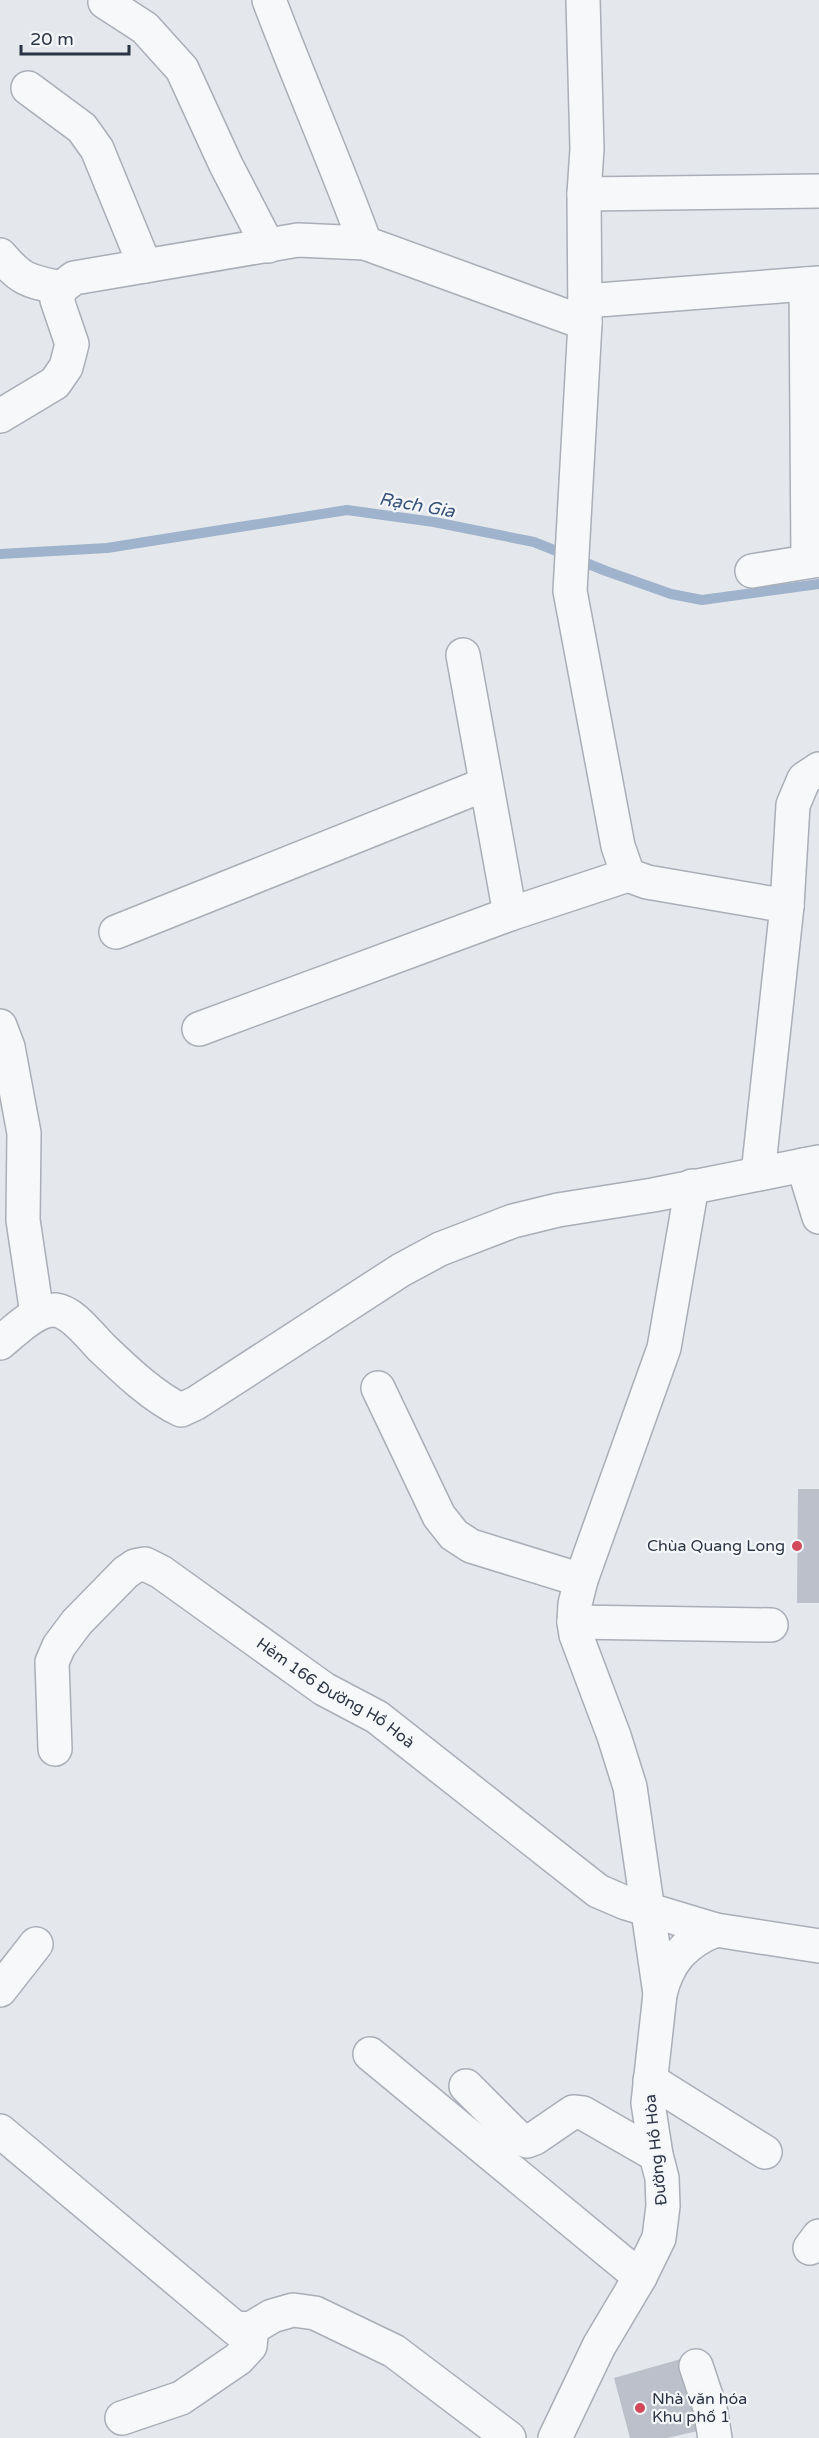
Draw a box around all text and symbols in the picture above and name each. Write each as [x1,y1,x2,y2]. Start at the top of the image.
scale bar [21,18,129,56]
text: 20 m [30,28,74,50]
water label: Rạch Gia [377,488,457,523]
place label: Chùa Quang Long [647,1536,785,1556]
marker: Chùa Quang Long [790,1539,804,1553]
street label: Hẻm 166 Đường Hồ Hoà [252,1634,419,1753]
street label: Đường Hồ Hòa [640,2093,672,2207]
place label: Nhà văn hóa Khu phố 1 [652,2389,747,2427]
marker: Nhà văn hóa Khu phố 1 [633,2401,647,2415]

